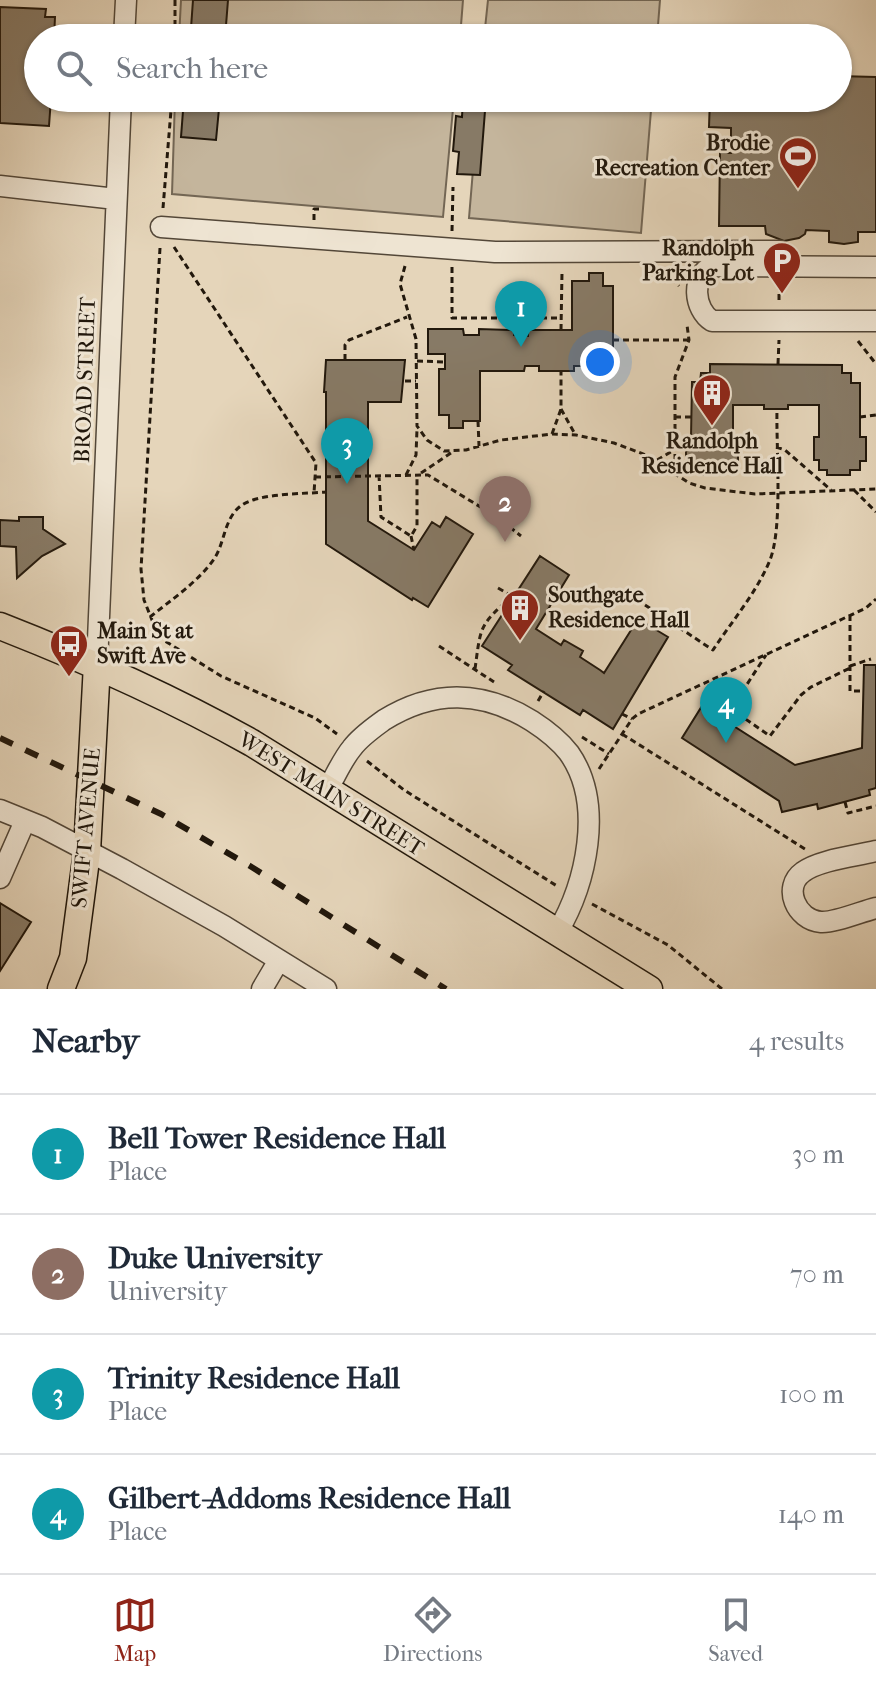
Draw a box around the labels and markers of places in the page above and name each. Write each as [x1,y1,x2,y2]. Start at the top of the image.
place label: Brodie Recreation Center [594,130,771,181]
sports icon: Brodie Recreation Center [777,135,819,190]
place label: Randolph Parking Lot [642,235,755,286]
parking icon: Randolph Parking Lot [761,240,803,295]
pin: 1 [495,281,547,347]
building icon: Randolph Residence Hall [691,372,733,427]
pin: 3 [321,418,373,484]
place label: Randolph Residence Hall [641,428,784,479]
pin: 2 [479,476,531,542]
place label: Southgate Residence Hall [548,582,691,633]
building icon: Southgate Residence Hall [499,587,541,642]
place label: Main St at Swift Ave [96,618,194,669]
bus stop icon: Main St at Swift Ave [48,623,90,678]
pin: 4 [700,677,752,743]

